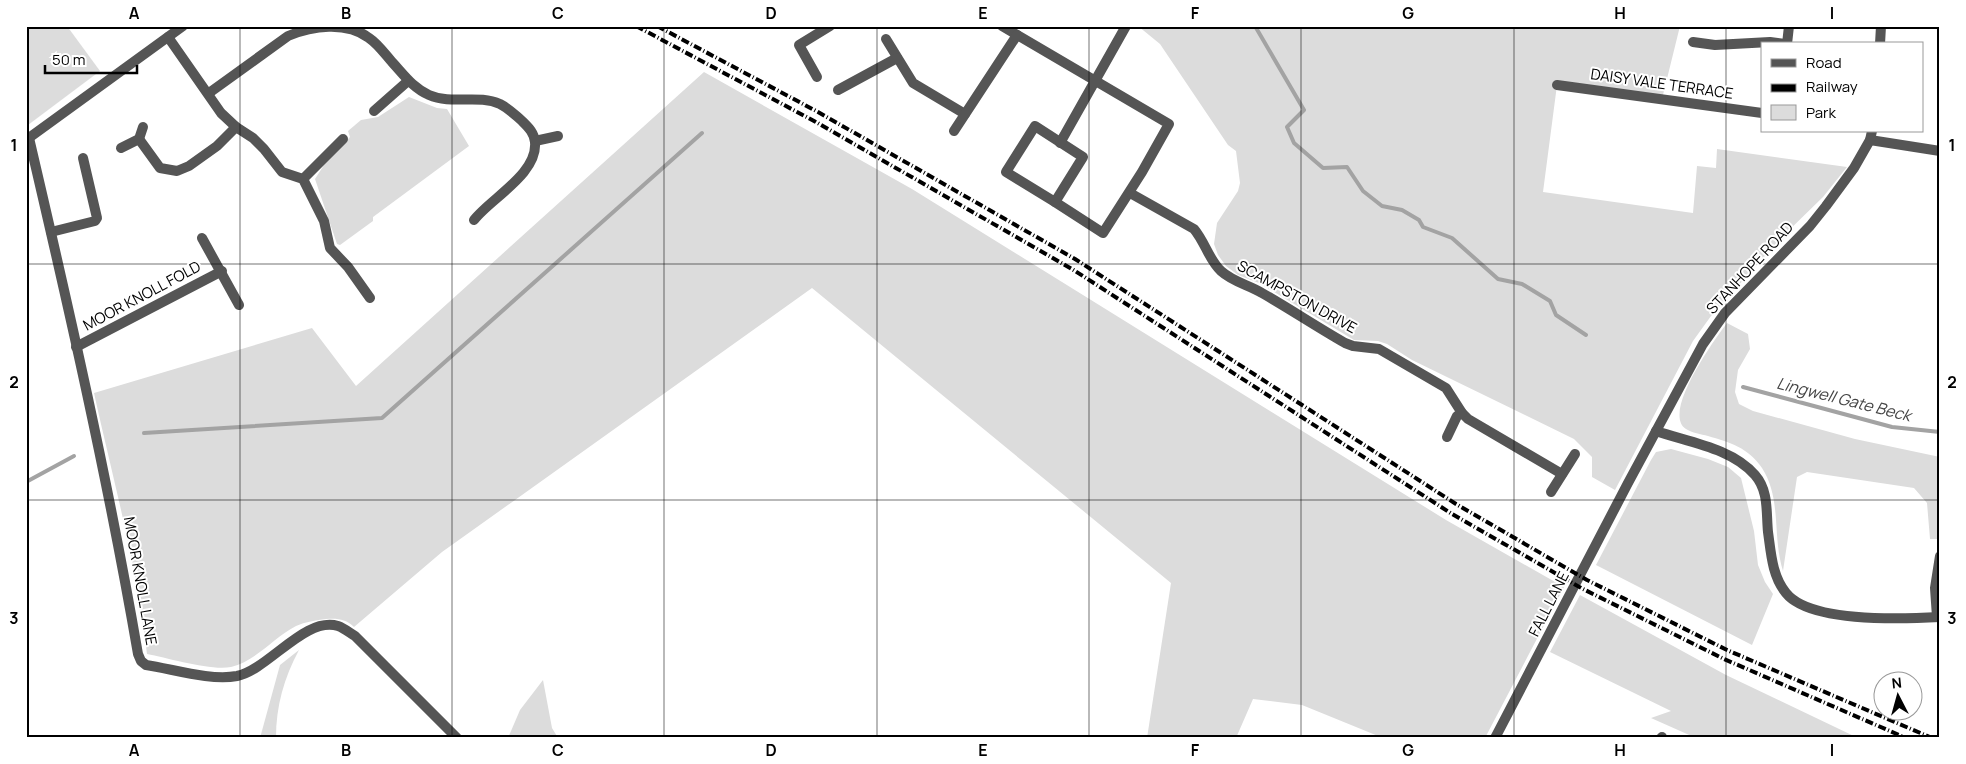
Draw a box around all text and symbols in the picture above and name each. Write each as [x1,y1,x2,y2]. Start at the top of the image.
text: A [129,2,140,24]
text: B [341,2,351,24]
text: C [552,2,564,24]
text: D [765,2,777,24]
text: E [978,2,988,24]
text: F [1191,2,1200,24]
text: G [1402,2,1414,24]
text: H [1614,2,1626,24]
text: I [1830,2,1834,24]
scale bar [45,42,138,74]
legend [1761,42,1924,132]
text: 50 m [52,49,86,70]
text: Road [1806,52,1842,73]
street label: DAISY VALE TERRACE [1589,63,1735,104]
text: Railway [1806,76,1858,97]
text: Park [1806,102,1836,123]
text: 1 [10,134,18,156]
text: 1 [1948,134,1956,156]
street label: STANHOPE ROAD [1701,217,1798,318]
street label: SCAMPSTON DRIVE [1234,255,1361,338]
street label: MOOR KNOLL FOLD [79,256,204,335]
text: 2 [9,371,19,393]
text: 2 [1947,371,1957,393]
water label: Lingwell Gate Beck [1775,372,1915,427]
street label: MOOR KNOLL LANE [119,515,162,647]
street label: FALL LANE [1523,568,1574,640]
text: 3 [9,607,19,629]
text: 3 [1947,607,1957,629]
north arrow [1874,672,1924,722]
text: N [1891,673,1903,693]
text: A [129,739,140,761]
text: B [341,739,351,761]
text: C [552,739,564,761]
text: D [765,739,777,761]
text: E [978,739,988,761]
text: F [1191,739,1200,761]
text: G [1402,739,1414,761]
text: H [1614,739,1626,761]
text: I [1830,739,1834,761]

